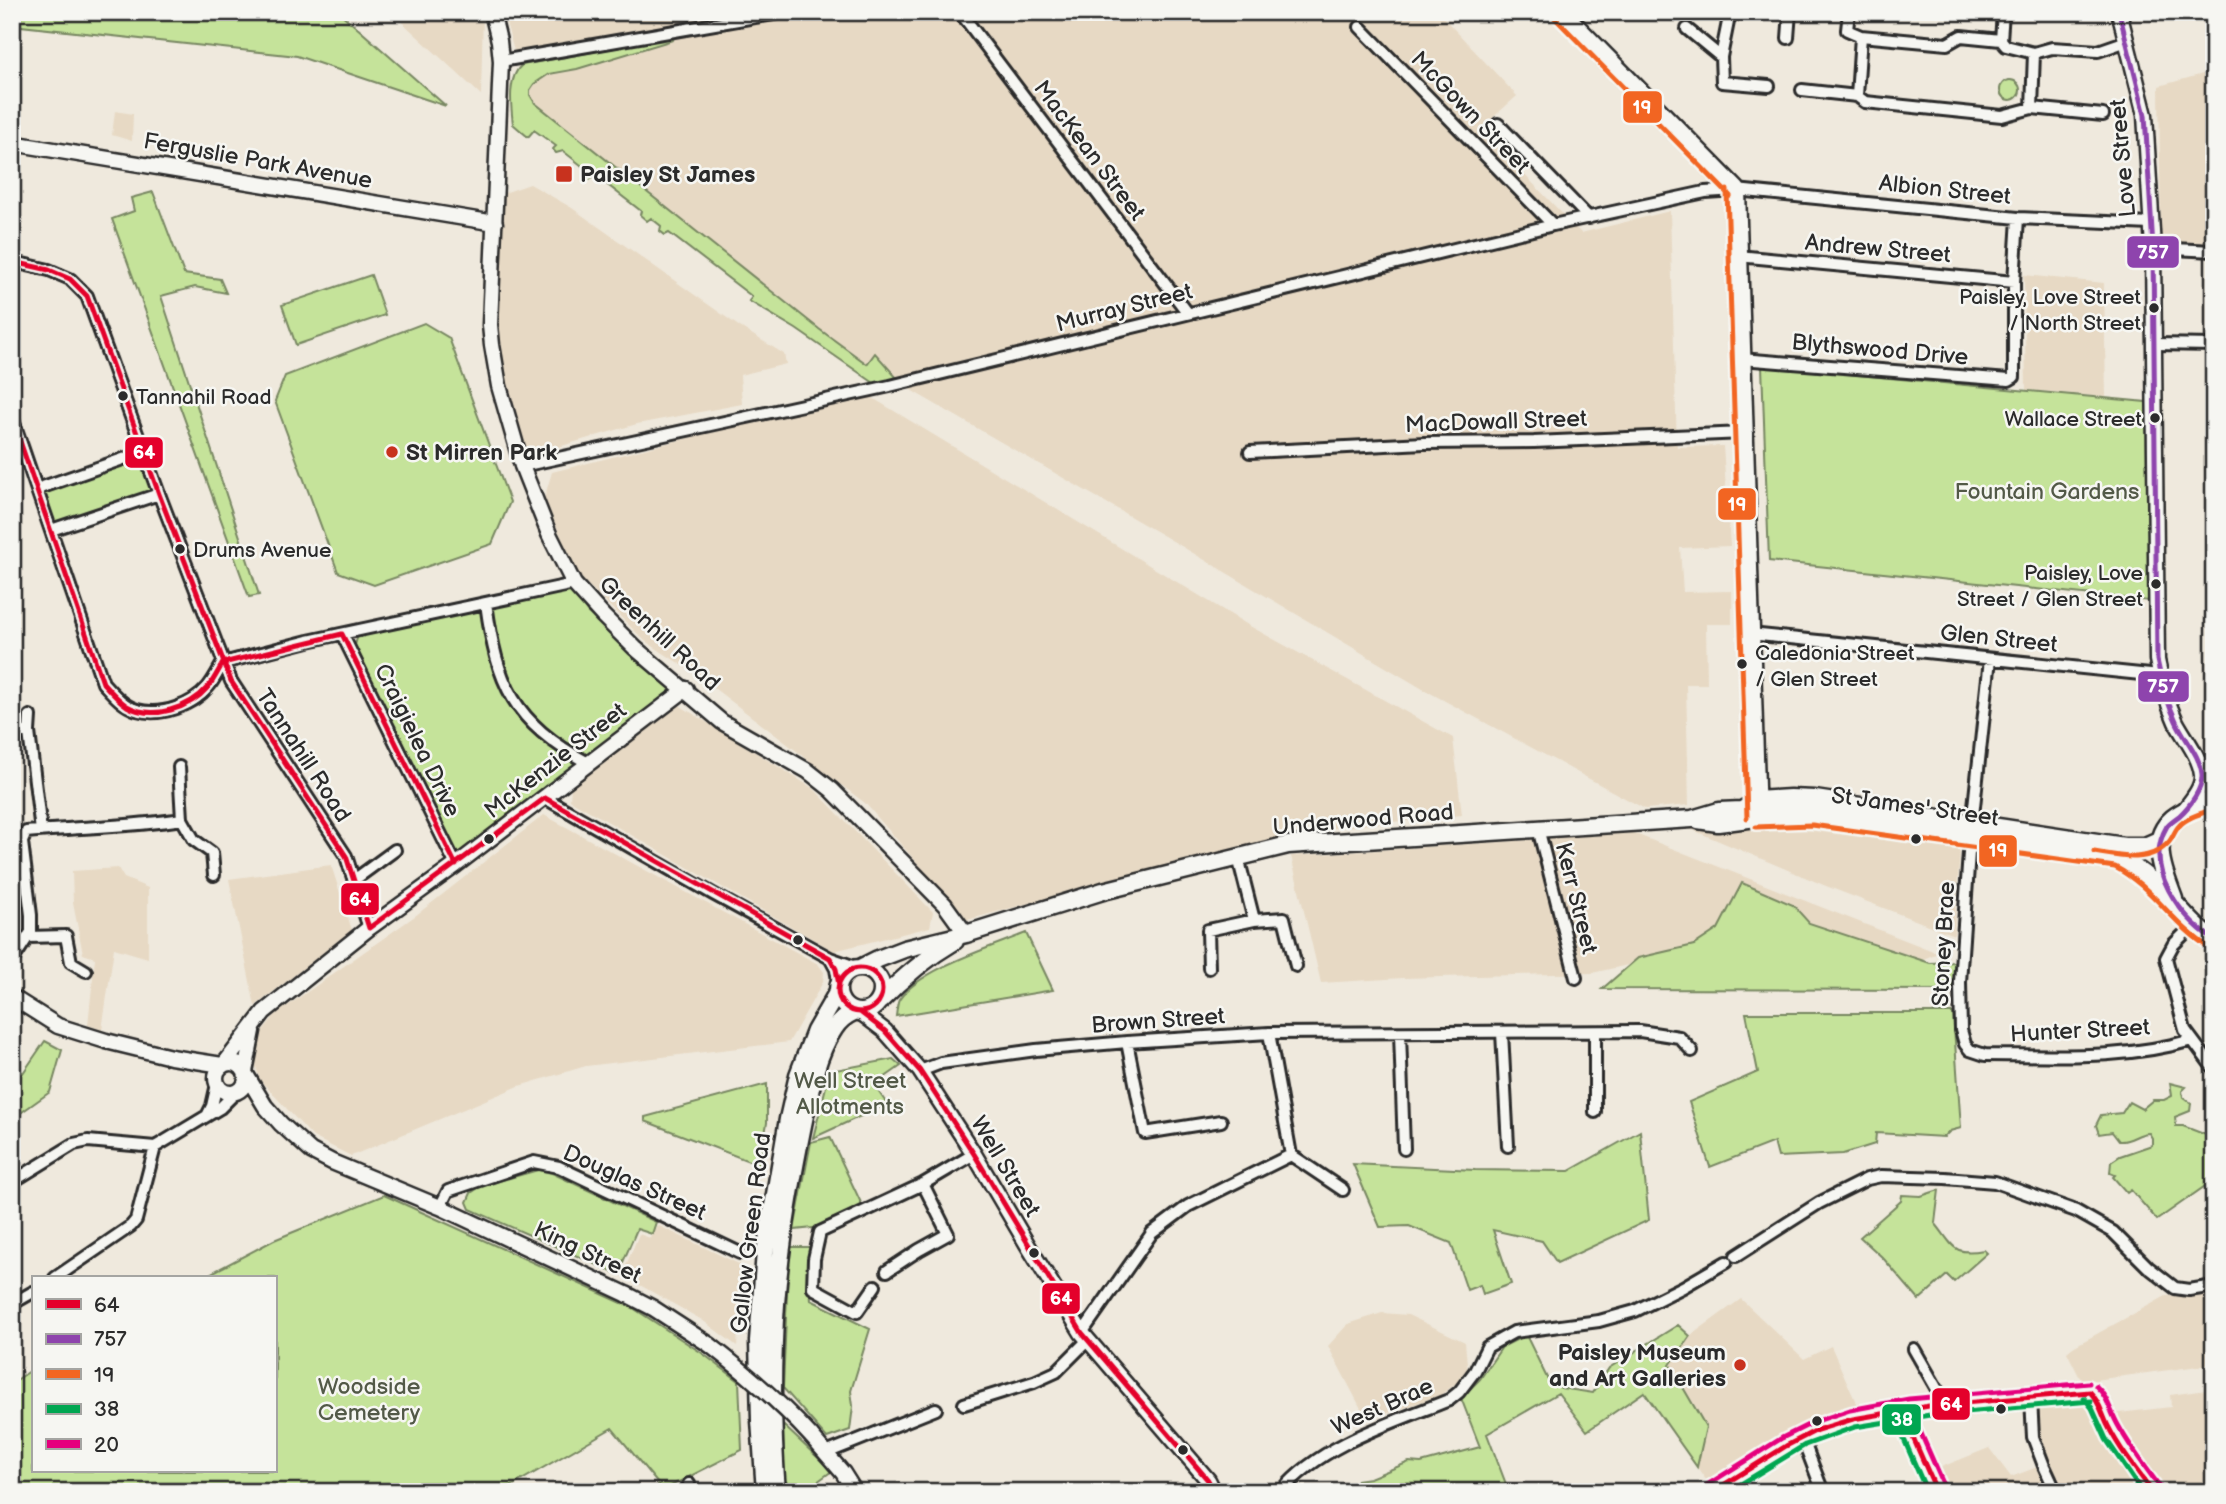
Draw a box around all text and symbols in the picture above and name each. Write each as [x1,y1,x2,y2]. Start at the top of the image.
street label: McGown Street [1405,46,1536,180]
street label: MacKean Street [1027,75,1151,226]
line badge: 19 [1622,90,1663,124]
text: 19 [1632,97,1652,120]
street label: Love Street [2104,98,2142,218]
street label: Ferguslie Park Avenue [141,127,374,195]
place label: Paisley St James [580,161,755,189]
marker: Paisley St James [554,164,574,184]
street label: Albion Street [1878,169,2012,211]
street label: Andrew Street [1804,229,1952,269]
line badge: 757 [2126,235,2180,269]
text: 757 [2137,242,2169,265]
street label: Murray Street [1053,277,1195,338]
place label: Paisley, Love Street / North Street [1959,285,2142,336]
marker: Paisley, Love Street / North Street [2147,301,2161,315]
street label: Blythswood Drive [1790,328,1969,372]
place label: Tannahil Road [136,385,272,410]
marker: Tannahil Road [116,389,130,403]
street label: MacDowall Street [1405,405,1587,439]
place label: Wallace Street [2005,407,2143,432]
marker: Wallace Street [2148,411,2162,425]
line badge: 64 [124,436,164,469]
place label: St Mirren Park [406,439,557,467]
text: 64 [133,442,155,465]
marker: St Mirren Park [384,444,400,460]
park label: Fountain Gardens [1955,478,2139,506]
line badge: 19 [1717,487,1757,521]
text: 19 [1727,494,1747,517]
place label: Drums Avenue [193,538,332,563]
marker: Drums Avenue [173,542,187,556]
place label: Paisley, Love Street / Glen Street [1957,561,2144,612]
street label: Greenhill Road [593,570,726,697]
marker: Paisley, Love Street / Glen Street [2149,577,2163,591]
street label: Glen Street [1939,619,2059,659]
place label: Caledonia Street / Glen Street [1755,641,1915,692]
marker: Caledonia Street / Glen Street [1735,657,1749,671]
street label: Craigielea Drive [368,659,466,822]
line badge: 757 [2137,670,2190,703]
text: 757 [2147,676,2179,699]
street label: Tannahill Road [250,684,357,828]
street label: McKenzie Street [479,697,632,825]
street label: St James' Street [1829,781,2000,833]
street label: Underwood Road [1272,798,1455,842]
unlabelled marker [482,832,496,846]
unlabelled marker [1909,832,1923,846]
line badge: 19 [1978,834,2018,868]
street label: Kerr Street [1549,840,1603,957]
text: 19 [1988,840,2008,863]
street label: Stoney Brae [1927,881,1961,1007]
line badge: 64 [340,882,380,916]
text: 64 [349,889,371,912]
unlabelled marker [791,933,805,947]
street label: Brown Street [1090,1002,1226,1040]
street label: Hunter Street [2010,1013,2151,1049]
park label: Well Street Allotments [794,1067,906,1121]
street label: Well Street [964,1111,1046,1222]
street label: Gallow Green Road [725,1131,777,1335]
street label: Douglas Street [559,1139,710,1227]
street label: King Street [529,1216,646,1290]
unlabelled marker [1027,1246,1041,1260]
legend [32,1276,276,1472]
line badge: 64 [1041,1282,1081,1315]
text: 64 [1050,1288,1072,1311]
text: 64 [94,1293,120,1318]
text: 757 [94,1327,127,1352]
place label: Paisley Museum and Art Galleries [1549,1339,1726,1393]
marker: Paisley Museum and Art Galleries [1732,1357,1748,1373]
text: 19 [94,1363,114,1388]
street label: West Brae [1327,1372,1438,1442]
park label: Woodside Cemetery [318,1373,421,1427]
line badge: 64 [1931,1387,1971,1421]
text: 64 [1940,1394,1962,1417]
text: 38 [94,1397,119,1422]
unlabelled marker [1994,1402,2008,1416]
line badge: 38 [1881,1403,1922,1436]
text: 38 [1891,1409,1913,1432]
unlabelled marker [1810,1414,1824,1428]
text: 20 [94,1433,119,1458]
unlabelled marker [1176,1443,1190,1457]

